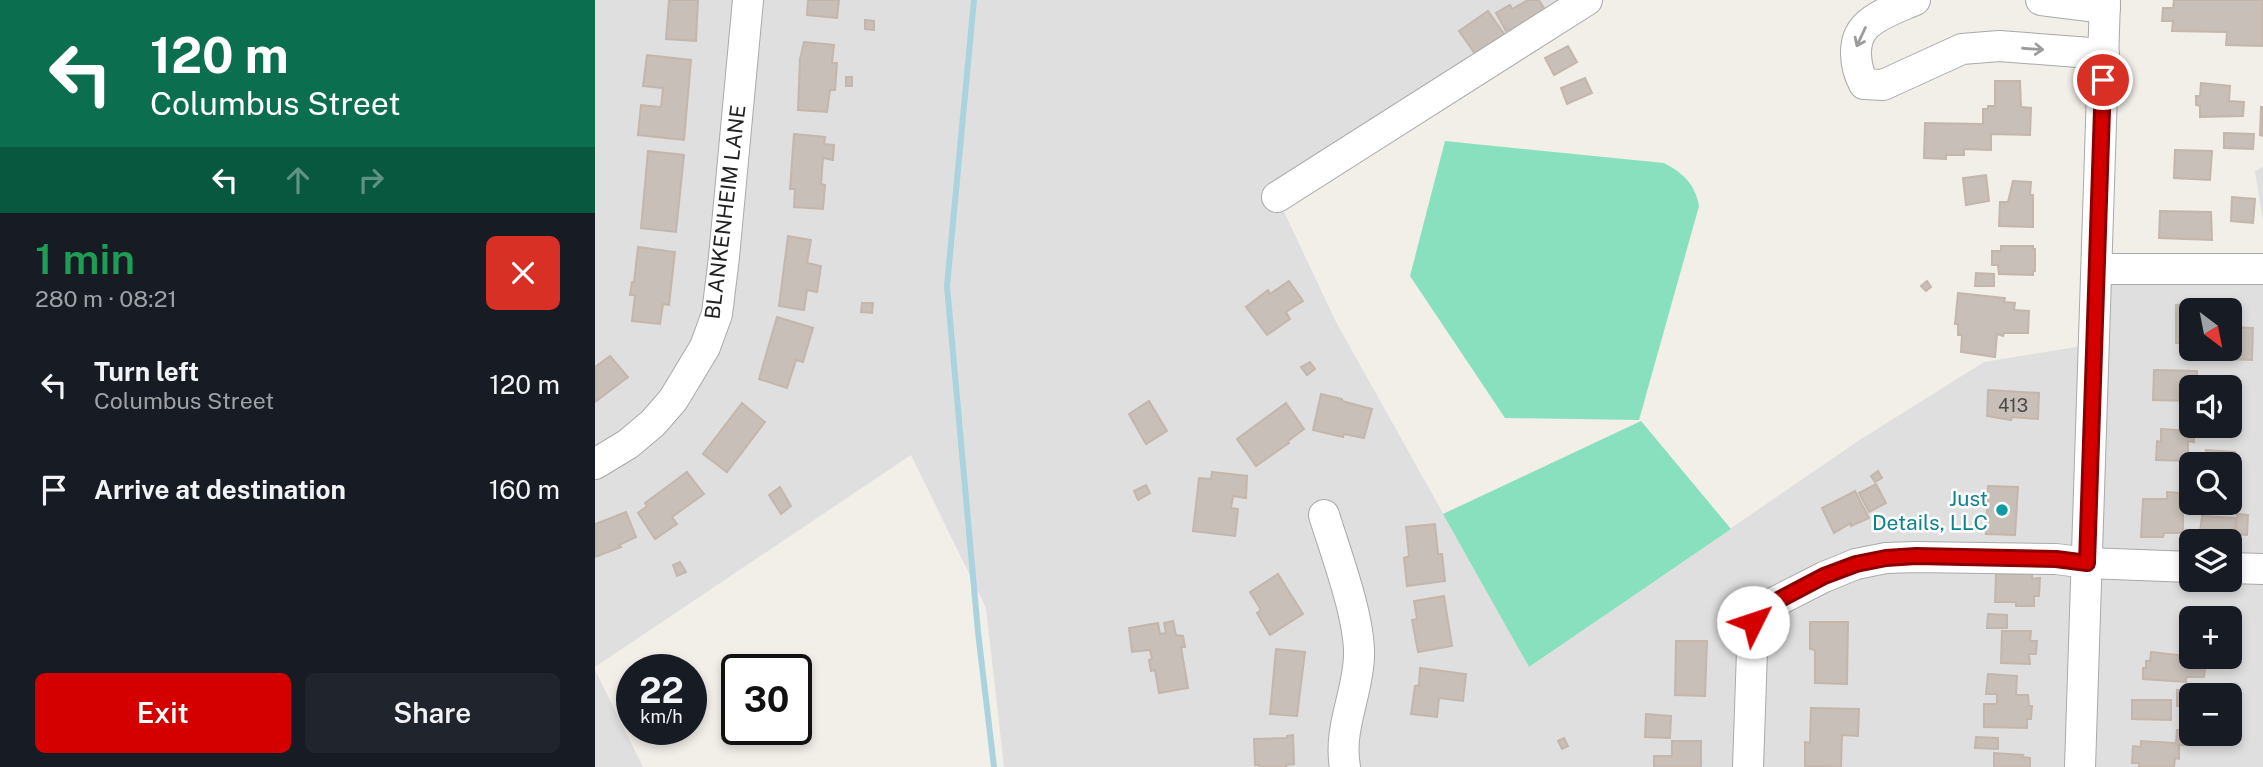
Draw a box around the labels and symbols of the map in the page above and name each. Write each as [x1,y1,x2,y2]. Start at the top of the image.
one-way arrow [1854,26,1867,47]
one-way arrow [2022,43,2044,56]
pin [2073,50,2133,110]
street label: BLANKENHEIM LANE [699,103,751,321]
north arrow [2179,298,2242,360]
house number: 413 [1998,395,2028,416]
place label: Just Details, LLC [1872,486,1988,535]
marker: Just Details, LLC [1994,502,2010,518]
position arrow [1716,585,1790,659]
speed limit sign: 30 [721,654,812,745]

